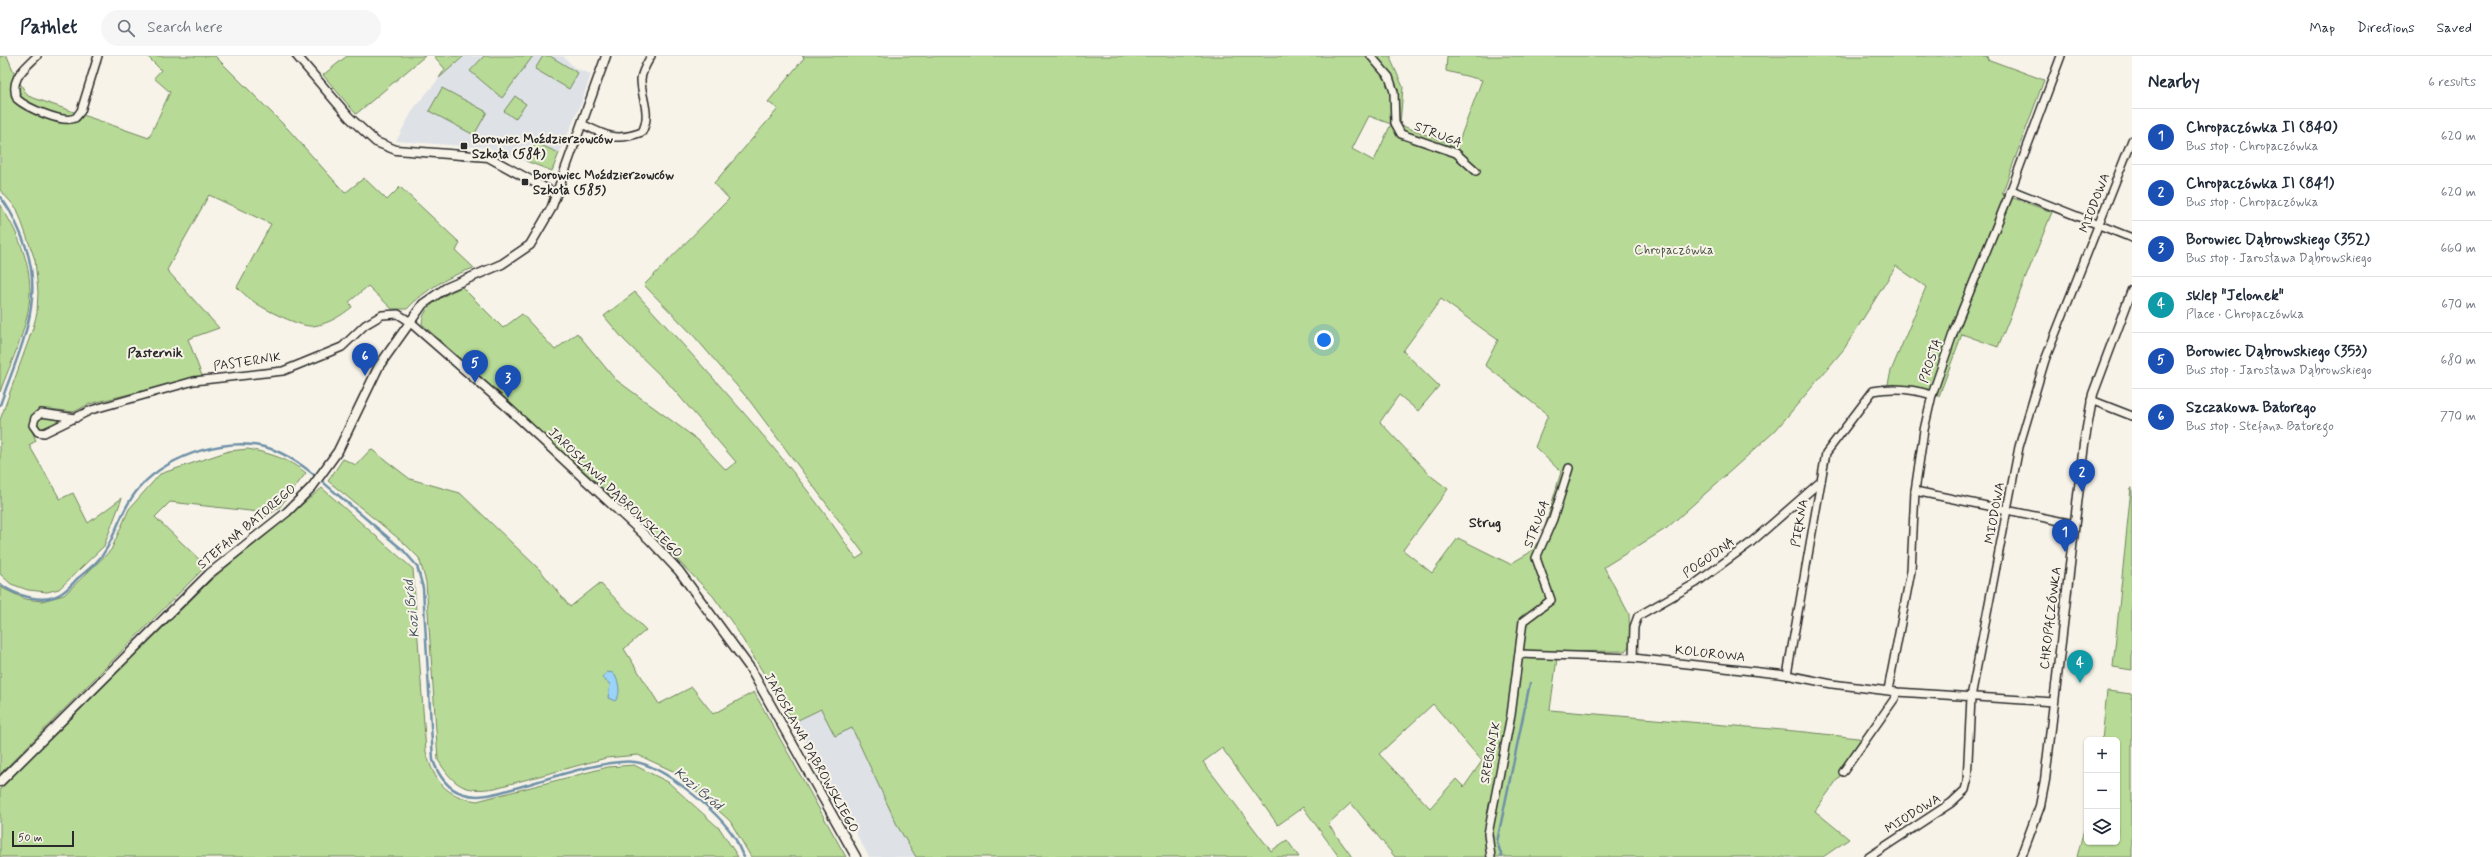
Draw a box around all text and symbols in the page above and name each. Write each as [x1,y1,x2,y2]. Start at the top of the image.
search box [101,10,381,46]
text: Pathlet [20,15,77,40]
icon: search [115,17,137,39]
text: Search here [147,18,223,38]
text: Map [2309,19,2335,37]
text: Directions [2357,19,2415,37]
text: Saved [2437,19,2472,37]
text: Nearby [2148,71,2200,93]
text: 6 results [2428,74,2476,91]
street label: STRUGA [1412,118,1464,152]
text: Chropaczówka II (840) [2186,118,2337,138]
text: 1 [2158,128,2164,145]
text: 620 m [2441,128,2476,145]
place label: Borowiec Moździerzowców Szkoła (584) [472,131,613,163]
text: Bus stop · Chropaczówka [2186,138,2319,155]
marker: Borowiec Moździerzowców Szkoła (584) [459,141,469,151]
place label: Borowiec Moździerzowców Szkoła (585) [533,167,674,199]
street label: MIODOWA [2076,171,2114,235]
text: Chropaczówka II (841) [2186,174,2334,194]
marker: Borowiec Moździerzowców Szkoła (585) [520,177,530,187]
text: 2 [2158,184,2164,201]
text: 620 m [2441,184,2476,201]
text: Bus stop · Chropaczówka [2186,194,2319,211]
text: Borowiec Dąbrowskiego (352) [2186,230,2370,250]
text: 3 [2158,240,2164,257]
text: 660 m [2440,240,2476,257]
park label: Chropaczówka [1634,242,1714,259]
text: Bus stop · Jarosława Dąbrowskiego [2186,250,2372,267]
text: sklep "Jelonek" [2186,286,2284,306]
text: 4 [2157,296,2165,313]
text: 670 m [2441,296,2476,313]
text: Place · Chropaczówka [2186,306,2304,323]
your location [1314,330,1334,350]
street label: PROSTA [1916,337,1946,385]
text: Borowiec Dąbrowskiego (353) [2186,342,2367,362]
pin: 6 [352,343,378,376]
district label: Pasternik [127,344,183,362]
street label: PASTERNIK [212,349,282,375]
pin: 5 [462,350,488,383]
text: 5 [2157,352,2165,369]
text: 680 m [2441,352,2476,369]
text: Bus stop · Jarosława Dąbrowskiego [2186,362,2372,379]
pin: 3 [495,365,521,398]
text: Szczakowa Batorego [2186,398,2316,418]
text: 6 [2158,408,2164,425]
text: 770 m [2440,408,2476,425]
text: Bus stop · Stefana Batorego [2186,418,2334,435]
street label: JAROSŁAWA DĄBROWSKIEGO [544,424,686,562]
pin: 2 [2069,459,2095,492]
street label: STEFANA BATOREGO [194,481,300,573]
street label: MIODOWA [1981,481,2009,545]
street label: STRUGA [1520,498,1554,550]
street label: PIĘKNA [1787,498,1813,548]
district label: Strug [1469,514,1501,533]
pin: 1 [2052,519,2078,552]
street label: POGODNA [1680,534,1738,582]
street label: CHROPACZÓWKA [2036,566,2066,670]
water label: Kozi Bród [400,578,424,639]
street label: KOLOROWA [1674,642,1746,666]
pin: 4 [2067,650,2093,683]
street label: JAROSŁAWA DĄBROWSKIEGO [760,670,862,836]
street label: SREBRNIK [1477,720,1505,785]
map controls [2084,737,2120,845]
button: + [2084,737,2120,773]
water label: Kozi Bród [670,763,727,816]
button: − [2084,773,2120,809]
street label: MIODOWA [1882,790,1944,838]
button: layers [2084,809,2120,845]
scale bar [12,829,74,848]
text: 50 m [18,831,43,845]

